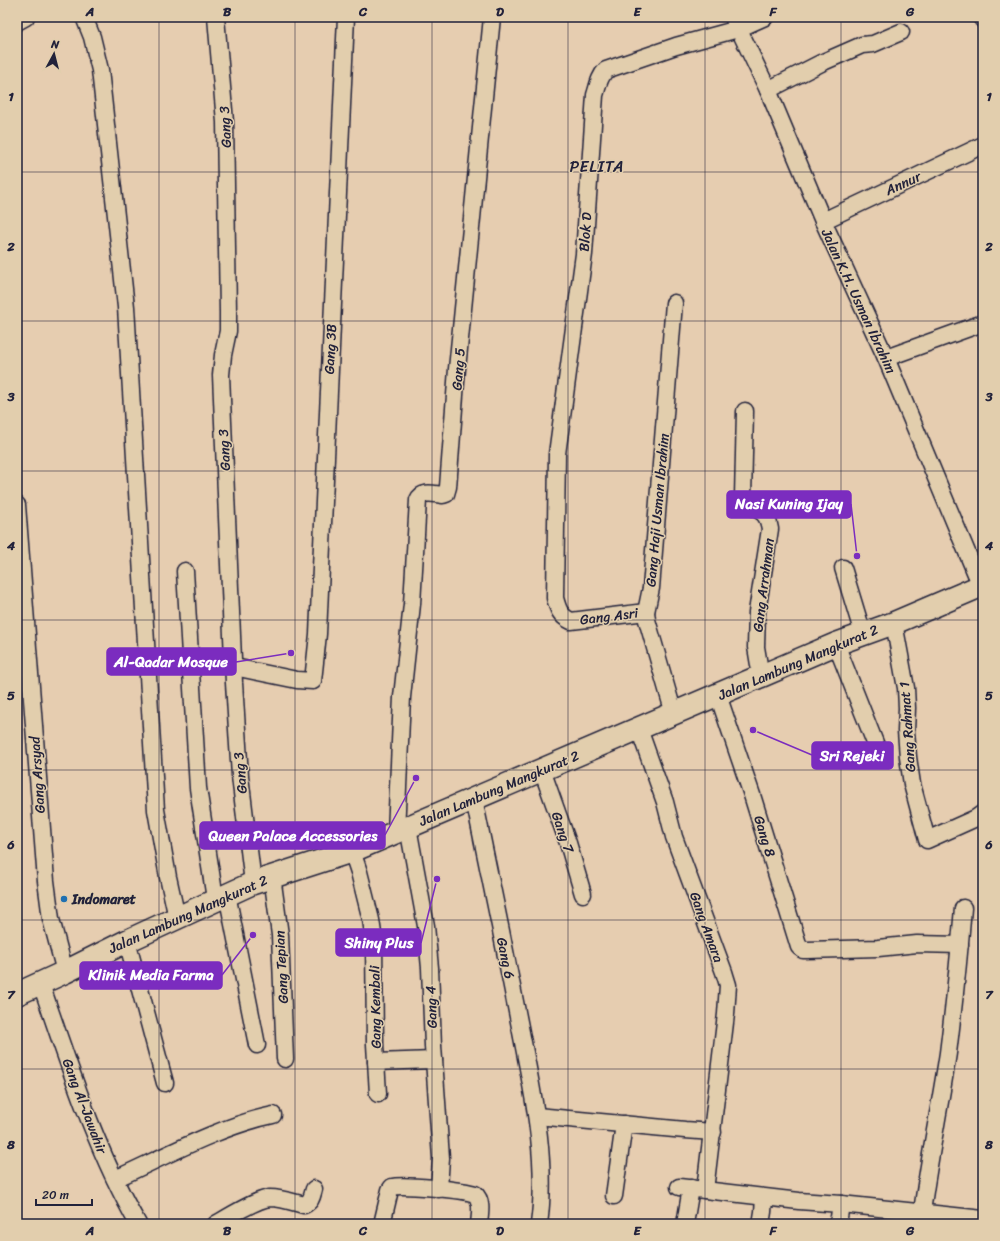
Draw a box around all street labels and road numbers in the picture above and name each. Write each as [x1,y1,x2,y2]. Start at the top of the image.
street label: Gang 3 [212,105,239,148]
street label: Annur [880,164,927,203]
street label: Blok D [572,211,599,253]
street label: Jalan K.H. Usman Ibrahim [813,224,903,378]
street label: Gang 3B [317,323,344,375]
street label: Gang 5 [444,346,473,391]
street label: Gang 3 [211,428,238,471]
street label: Gang Haji Usman Ibrahim [638,432,677,588]
street label: Gang Arrahman [745,536,782,633]
street label: Gang Asri [578,600,641,632]
street label: Jalan Lambung Mangkurat 2 [713,617,882,708]
street label: Gang Rahmat 1 [892,681,923,773]
street label: Gang Arsyad [22,734,53,814]
street label: Jalan Lambung Mangkurat 2 [414,743,583,834]
street label: Gang 3 [226,751,255,795]
street label: Gang 7 [544,808,582,857]
street label: Gang 8 [746,812,783,861]
street label: Jalan Lambung Mangkurat 2 [104,868,272,961]
street label: Gang Amara [682,888,731,966]
street label: Gang Tepian [267,929,296,1004]
street label: Gang 6 [489,935,522,981]
street label: Gang Kembali [362,964,389,1049]
street label: Gang 4 [418,985,445,1029]
street label: Gang Al-Jawahir [55,1055,115,1159]

